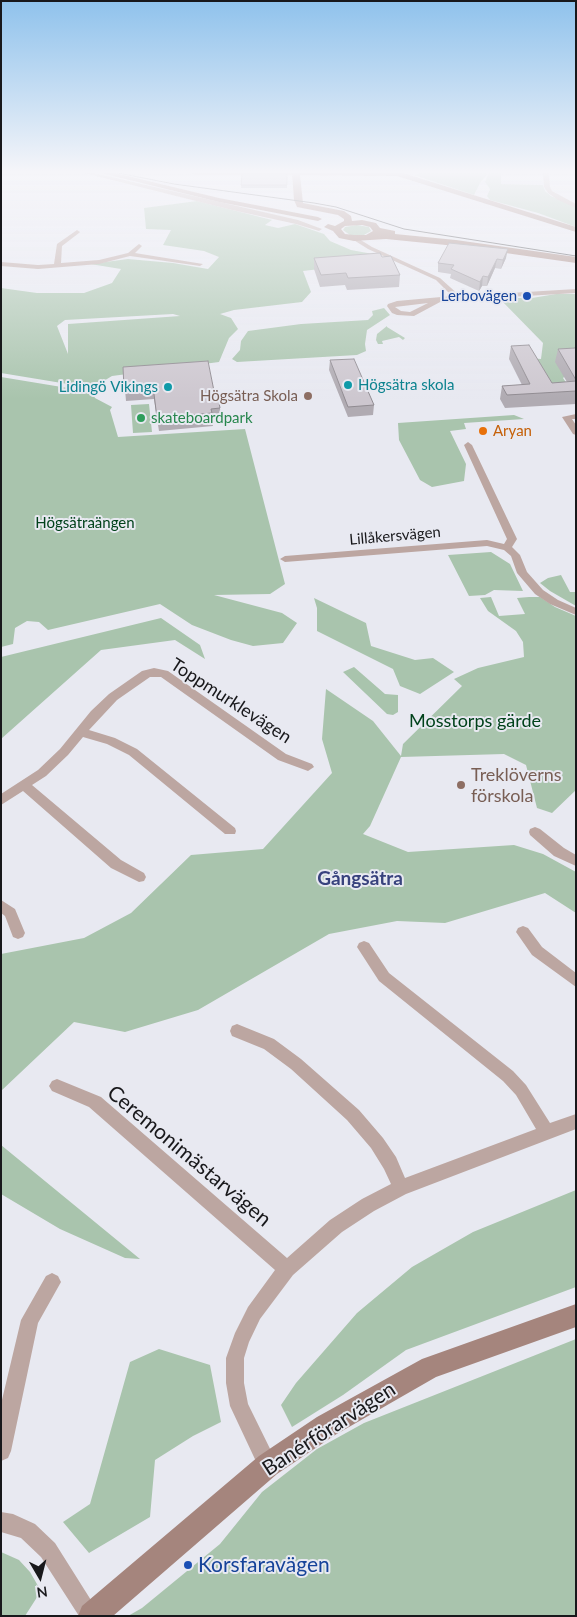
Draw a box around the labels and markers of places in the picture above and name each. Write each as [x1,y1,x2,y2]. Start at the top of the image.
place label: Lerbovägen [441,287,517,305]
marker: Lerbovägen [521,290,533,302]
place label: Högsätra skola [358,376,455,394]
place label: Lidingö Vikings [59,378,158,396]
marker: Högsätra skola [342,379,354,391]
marker: Lidingö Vikings [162,381,174,393]
place label: Högsätra Skola [200,387,298,405]
marker: Högsätra Skola [302,390,314,402]
place label: skateboardpark [151,409,253,427]
marker: skateboardpark [135,412,147,424]
place label: Aryan [493,422,532,440]
marker: Aryan [477,425,489,437]
place label: Treklöverns förskola [471,764,562,806]
marker: Treklöverns förskola [455,779,467,791]
place label: Korsfaravägen [198,1552,330,1578]
marker: Korsfaravägen [182,1559,194,1571]

